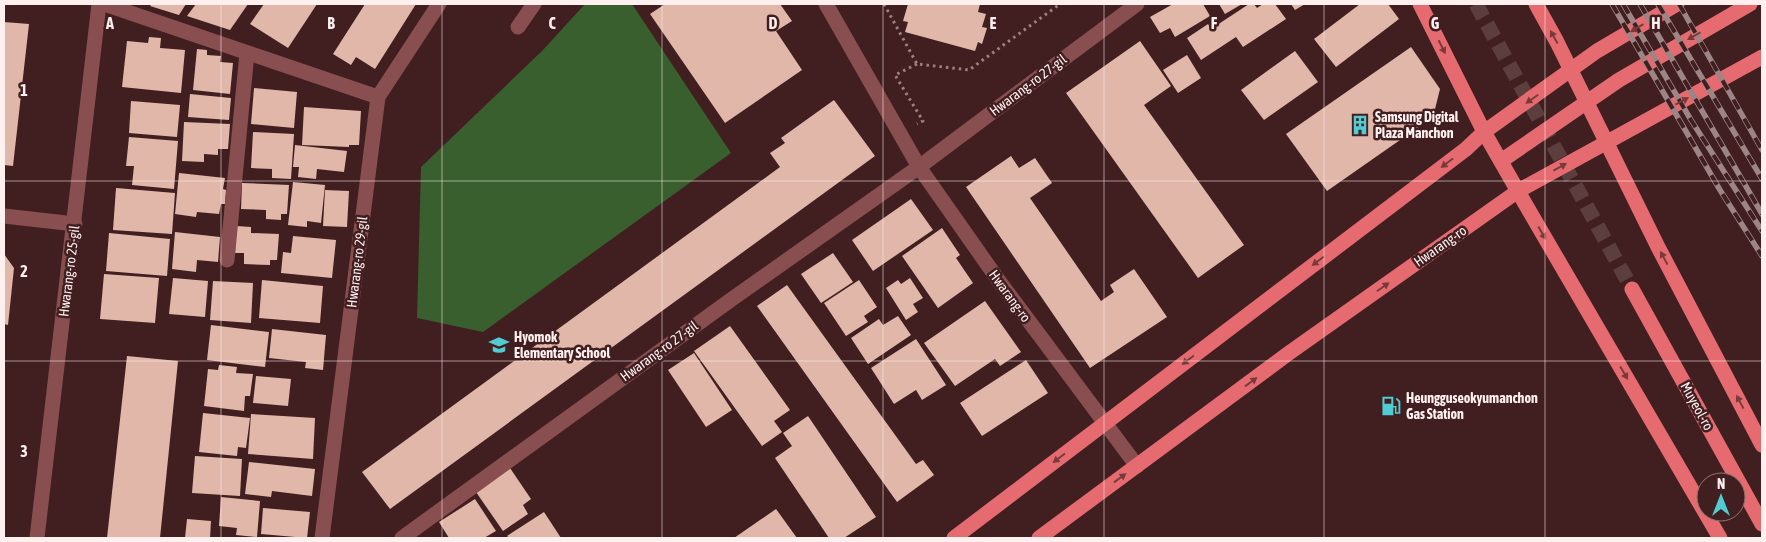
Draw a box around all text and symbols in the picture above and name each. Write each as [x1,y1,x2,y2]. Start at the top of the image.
text: A [105,14,114,32]
text: B [327,14,335,32]
text: C [548,14,556,32]
text: D [769,14,778,32]
text: E [990,14,997,32]
text: F [1211,14,1218,32]
text: G [1431,14,1440,32]
text: H [1651,14,1661,32]
one-way arrow [1631,23,1644,32]
one-way arrow [1550,30,1559,43]
one-way arrow [1687,32,1700,41]
one-way arrow [1438,40,1446,54]
street label: Hwarang-ro 27-gil [987,51,1070,119]
text: 1 [20,81,28,99]
one-way arrow [1525,94,1538,104]
one-way arrow [1675,96,1689,105]
place label: Samsung Digital Plaza Manchon [1375,109,1459,141]
building icon: Samsung Digital Plaza Manchon [1349,114,1371,136]
one-way arrow [1440,158,1454,168]
one-way arrow [1553,163,1567,172]
street label: Hwarang-ro 29-gil [343,215,371,309]
street label: Hwarang-ro [1411,222,1469,270]
street label: Hwarang-ro 25-gil [55,224,83,318]
one-way arrow [1538,226,1546,241]
one-way arrow [1660,251,1668,265]
one-way arrow [1312,256,1325,267]
text: 2 [20,262,28,280]
street label: Hwarang-ro [986,267,1034,325]
one-way arrow [1376,282,1390,292]
street label: Hwarang-ro 27-gil [617,317,701,384]
place label: Hyomok Elementary School [514,329,610,361]
school or university icon: Hyomok Elementary School [488,334,510,356]
one-way arrow [1182,354,1195,365]
one-way arrow [1620,367,1629,380]
one-way arrow [1244,376,1257,387]
street label: Muyeol-ro [1677,379,1717,433]
place label: Heungguseokyumanchon Gas Station [1406,390,1538,422]
fuel station icon: Heungguseokyumanchon Gas Station [1380,395,1402,417]
one-way arrow [1735,395,1744,409]
text: 3 [20,442,28,460]
one-way arrow [1052,453,1066,463]
north arrow [1696,472,1746,522]
one-way arrow [1113,473,1127,483]
text: N [1717,476,1725,492]

